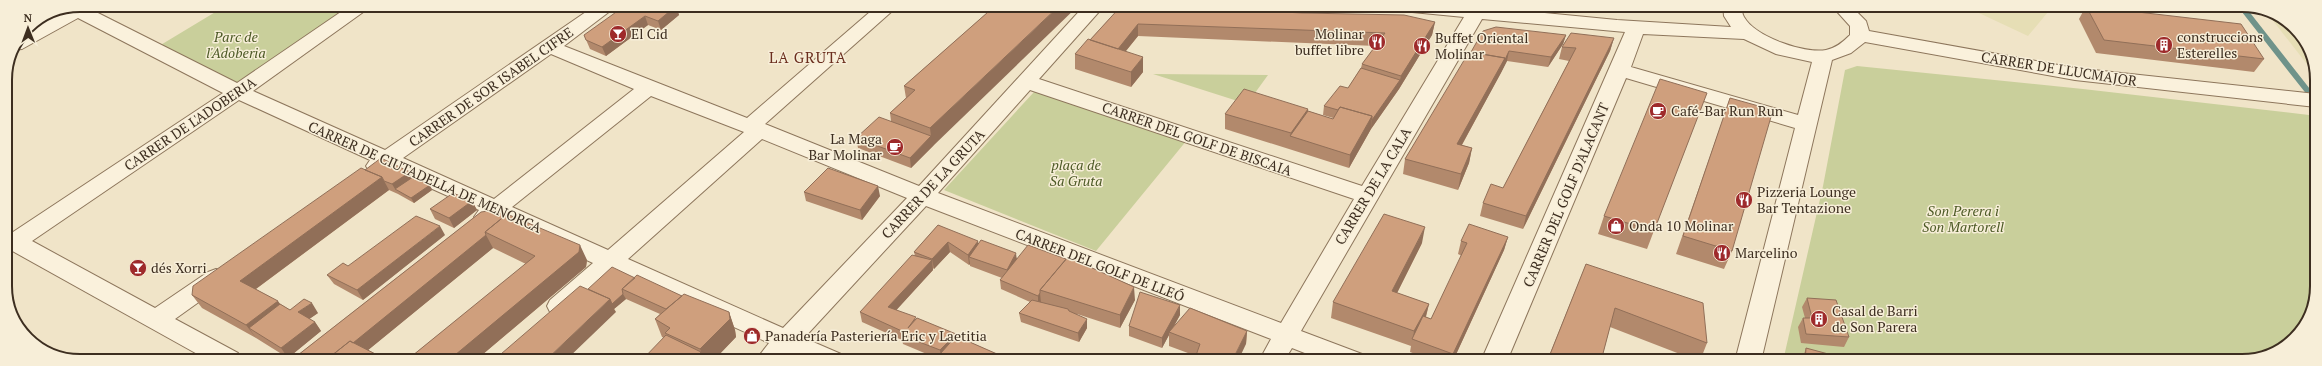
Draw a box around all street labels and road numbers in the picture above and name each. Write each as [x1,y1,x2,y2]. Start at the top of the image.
street label: CARRER DE SOR ISABEL CIFRE [405,22,577,151]
street label: CARRER DE LLUCMAJOR [1980,47,2138,90]
street label: CARRER DE L'ADOBERIA [120,72,260,175]
street label: CARRER DEL GOLF DE BISCAIA [1100,97,1295,180]
street label: CARRER DEL GOLF D'ALACANT [1518,99,1613,290]
street label: CARRER DE CIUTADELLA DE MENORCA [305,116,545,237]
street label: CARRER DE LA CALA [1330,123,1415,248]
street label: CARRER DE LA GRUTA [877,124,989,243]
street label: CARRER DEL GOLF DE LLEÓ [1013,223,1187,306]

